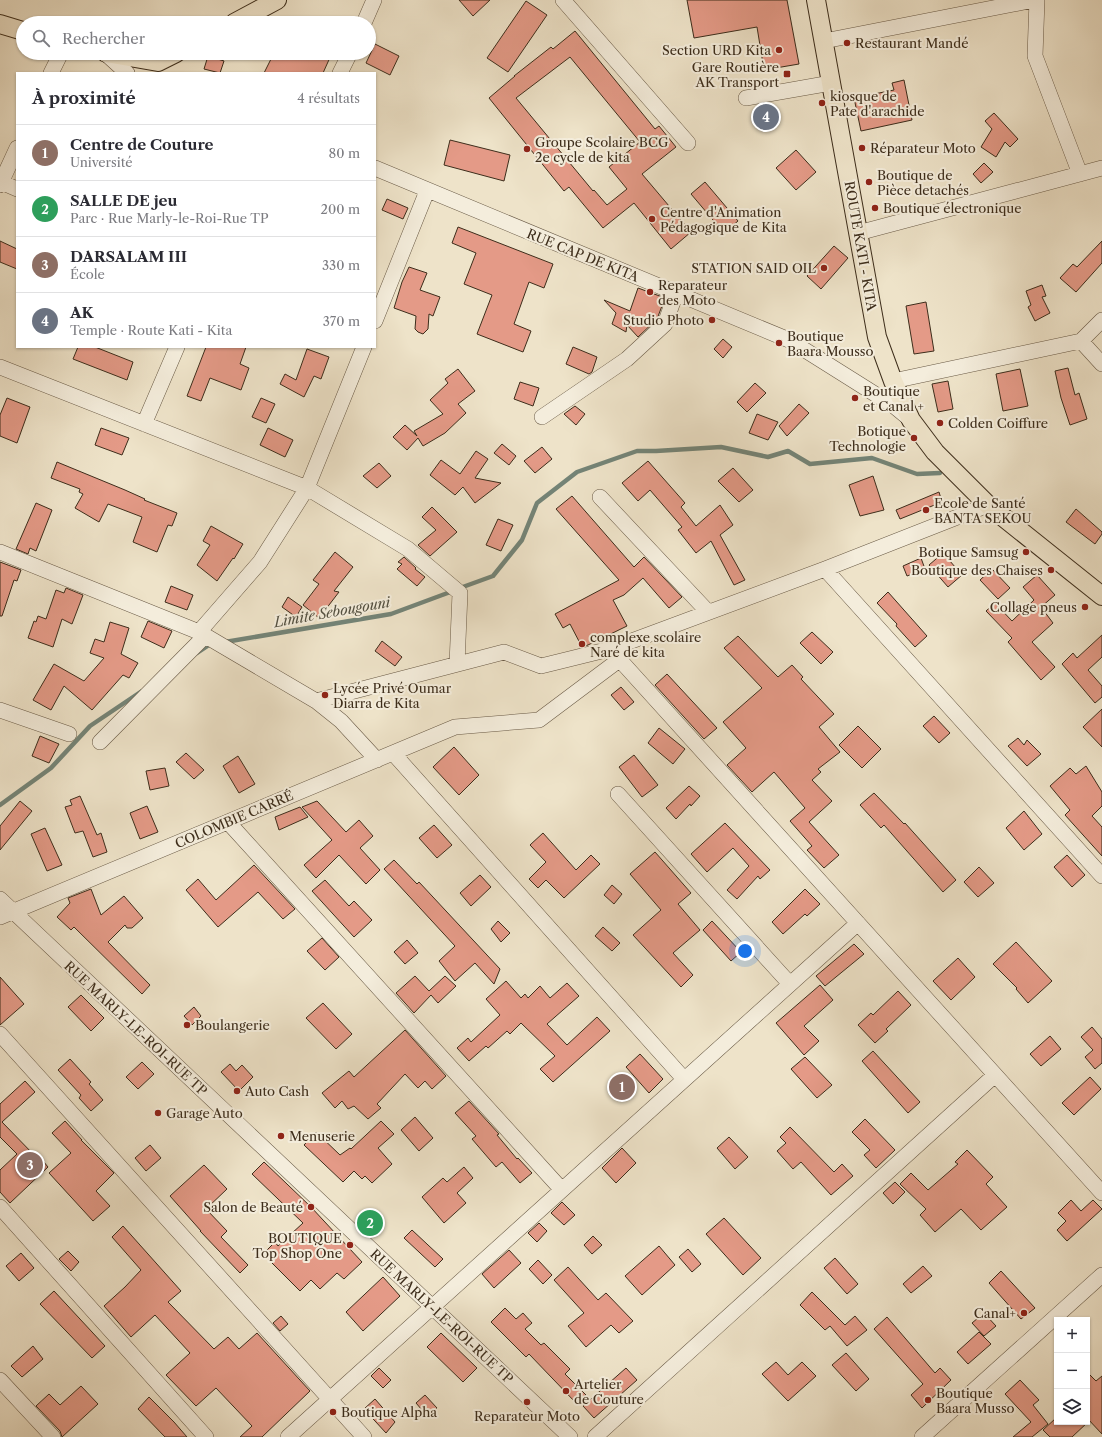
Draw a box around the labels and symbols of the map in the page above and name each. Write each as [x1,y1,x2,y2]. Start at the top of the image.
place label: Restaurant Mandé [855,35,968,51]
marker: Restaurant Mandé [842,38,852,48]
place label: Section URD Kita [662,42,771,58]
marker: Section URD Kita [774,45,784,55]
place label: Gare Routière AK Transport [692,59,779,90]
marker: Gare Routière AK Transport [782,69,792,79]
place label: kiosque de Pate d'arachide [830,88,924,119]
marker: kiosque de Pate d'arachide [817,98,827,108]
pin: 4 [753,102,779,132]
place label: Groupe Scolaire BCG 2e cycle de kita [535,134,669,165]
place label: Réparateur Moto [870,140,976,156]
marker: Réparateur Moto [857,143,867,153]
marker: Groupe Scolaire BCG 2e cycle de kita [522,144,532,154]
place label: Boutique de Pièce detachés [877,167,969,198]
marker: Boutique de Pièce detachés [864,177,874,187]
street label: ROUTE KATI - KITA [842,180,880,313]
place label: Boutique électronique [883,200,1022,216]
marker: Boutique électronique [870,203,880,213]
place label: Centre d'Animation Pédagogique de Kita [660,204,787,235]
marker: Centre d'Animation Pédagogique de Kita [647,214,657,224]
street label: RUE CAP DE KITA [525,225,642,285]
place label: STATION SAID OIL [691,260,816,276]
marker: STATION SAID OIL [819,263,829,273]
place label: Reparateur des Moto [658,277,728,308]
marker: Reparateur des Moto [645,287,655,297]
place label: Studio Photo [623,312,704,328]
marker: Studio Photo [707,315,717,325]
place label: Boutique Baara Mousso [787,328,873,359]
marker: Boutique Baara Mousso [774,338,784,348]
place label: Boutique et Canal + [863,383,924,414]
marker: Boutique et Canal + [850,393,860,403]
place label: Colden Coiffure [948,415,1048,431]
marker: Colden Coiffure [935,418,945,428]
place label: Botique Technologie [829,423,906,454]
marker: Botique Technologie [909,433,919,443]
place label: Ecole de Santé BANTA SEKOU [934,495,1031,526]
marker: Ecole de Santé BANTA SEKOU [921,505,931,515]
place label: Botique Samsug [919,544,1018,560]
marker: Botique Samsug [1021,547,1031,557]
place label: Boutique des Chaises [911,562,1043,578]
marker: Boutique des Chaises [1046,565,1056,575]
water label: Limite Sebougouni [271,593,393,631]
place label: Collage pneus [990,599,1077,615]
marker: Collage pneus [1080,602,1090,612]
place label: complexe scolaire Naré de kita [590,629,701,660]
marker: complexe scolaire Naré de kita [577,639,587,649]
place label: Lycée Privé Oumar Diarra de Kita [333,680,452,711]
marker: Lycée Privé Oumar Diarra de Kita [320,690,330,700]
street label: COLOMBIE CARRÉ [172,787,296,851]
your location [735,941,755,961]
street label: RUE MARLY-LE-ROI-RUE TP [61,958,211,1099]
place label: Boulangerie [195,1017,270,1033]
marker: Boulangerie [182,1020,192,1030]
pin: 1 [609,1072,635,1102]
place label: Auto Cash [244,1083,309,1099]
marker: Auto Cash [232,1086,242,1096]
place label: Garage Auto [166,1105,243,1121]
marker: Garage Auto [153,1108,163,1118]
place label: Menuserie [289,1128,355,1144]
marker: Menuserie [276,1131,286,1141]
pin: 3 [17,1150,43,1180]
place label: Salon de Beauté [203,1199,303,1215]
marker: Salon de Beauté [306,1202,316,1212]
pin: 2 [357,1208,383,1238]
place label: BOUTIQUE Top Shop One [252,1230,342,1261]
marker: BOUTIQUE Top Shop One [345,1240,355,1250]
street label: RUE MARLY-LE-ROI-RUE TP [367,1246,517,1387]
place label: Canal+ [974,1305,1016,1321]
marker: Canal+ [1019,1308,1029,1318]
place label: Artelier de Couture [573,1376,644,1407]
place label: Boutique Baara Musso [936,1385,1015,1416]
marker: Artelier de Couture [561,1386,571,1396]
marker: Boutique Baara Musso [923,1395,933,1405]
marker: Reparateur Moto [522,1397,532,1407]
place label: Boutique Alpha [341,1404,437,1420]
marker: Boutique Alpha [328,1407,338,1417]
place label: Reparateur Moto [474,1408,580,1424]

